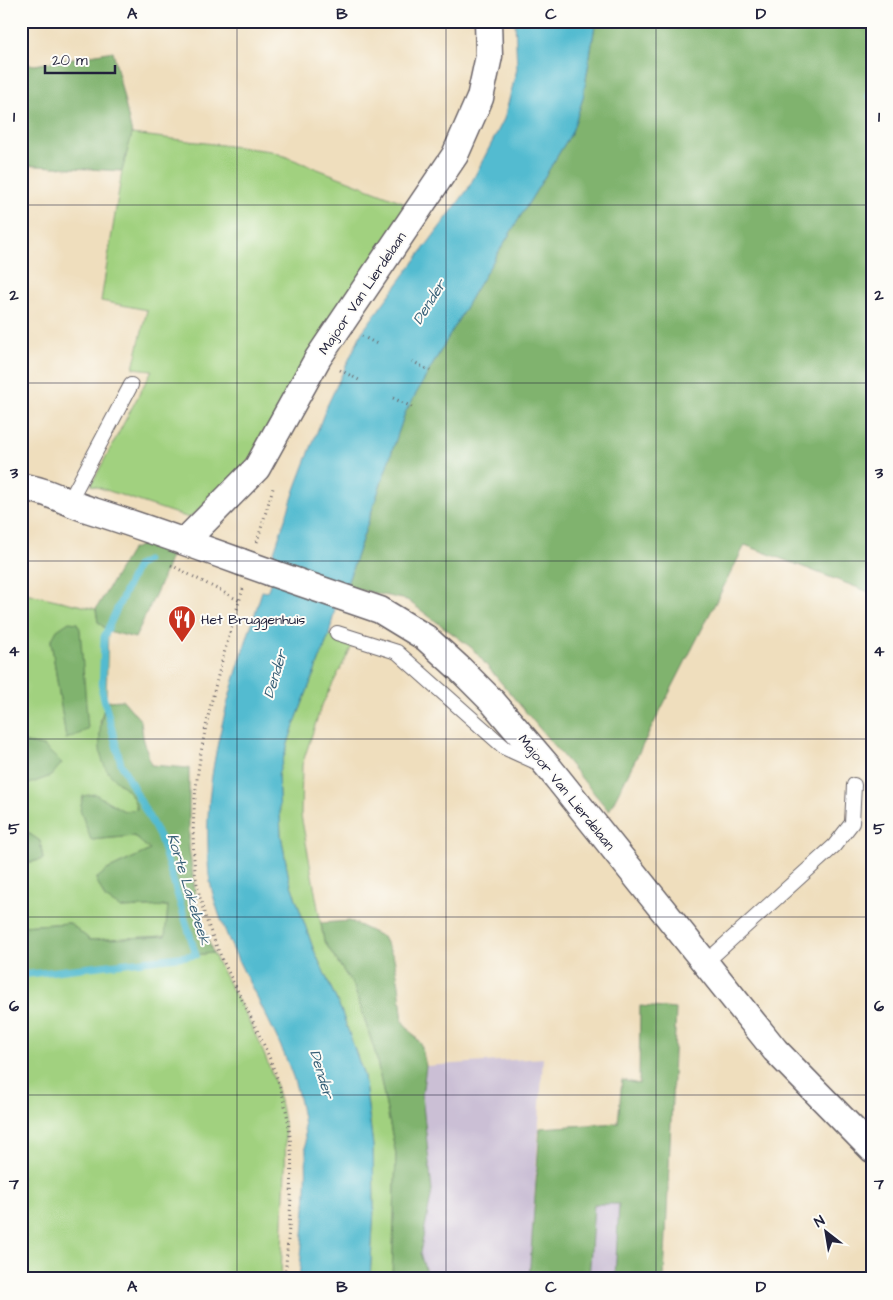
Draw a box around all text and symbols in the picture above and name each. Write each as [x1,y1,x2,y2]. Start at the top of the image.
text: A [127,3,138,25]
text: B [336,3,348,25]
text: C [545,3,557,25]
text: D [756,3,767,25]
scale bar [45,42,115,74]
text: 20 m [52,50,88,71]
text: 1 [13,106,16,128]
text: 1 [878,106,881,128]
street label: Majoor Van Lierdelaan [314,228,411,359]
water label: Dender [407,274,452,329]
text: 2 [8,284,19,306]
text: 2 [873,284,884,306]
text: 3 [9,462,19,484]
text: 3 [874,462,884,484]
restaurant icon: Het Bruggenhuis [167,604,197,643]
place label: Het Bruggenhuis [201,610,305,630]
text: 4 [9,640,20,662]
text: 4 [874,640,885,662]
water label: Dender [258,646,293,701]
street label: Majoor Van Lierdelaan [513,730,619,855]
text: 5 [8,818,20,840]
text: 5 [873,818,885,840]
water label: Korte Lakebeek [162,831,216,948]
text: 6 [9,995,19,1017]
text: 6 [874,995,884,1017]
water label: Dender [304,1047,339,1102]
text: 7 [8,1173,19,1195]
text: 7 [873,1173,884,1195]
north arrow [800,1208,850,1258]
text: N [811,1211,829,1233]
text: A [127,1276,138,1298]
text: B [336,1276,348,1298]
text: C [545,1276,557,1298]
text: D [756,1276,767,1298]

